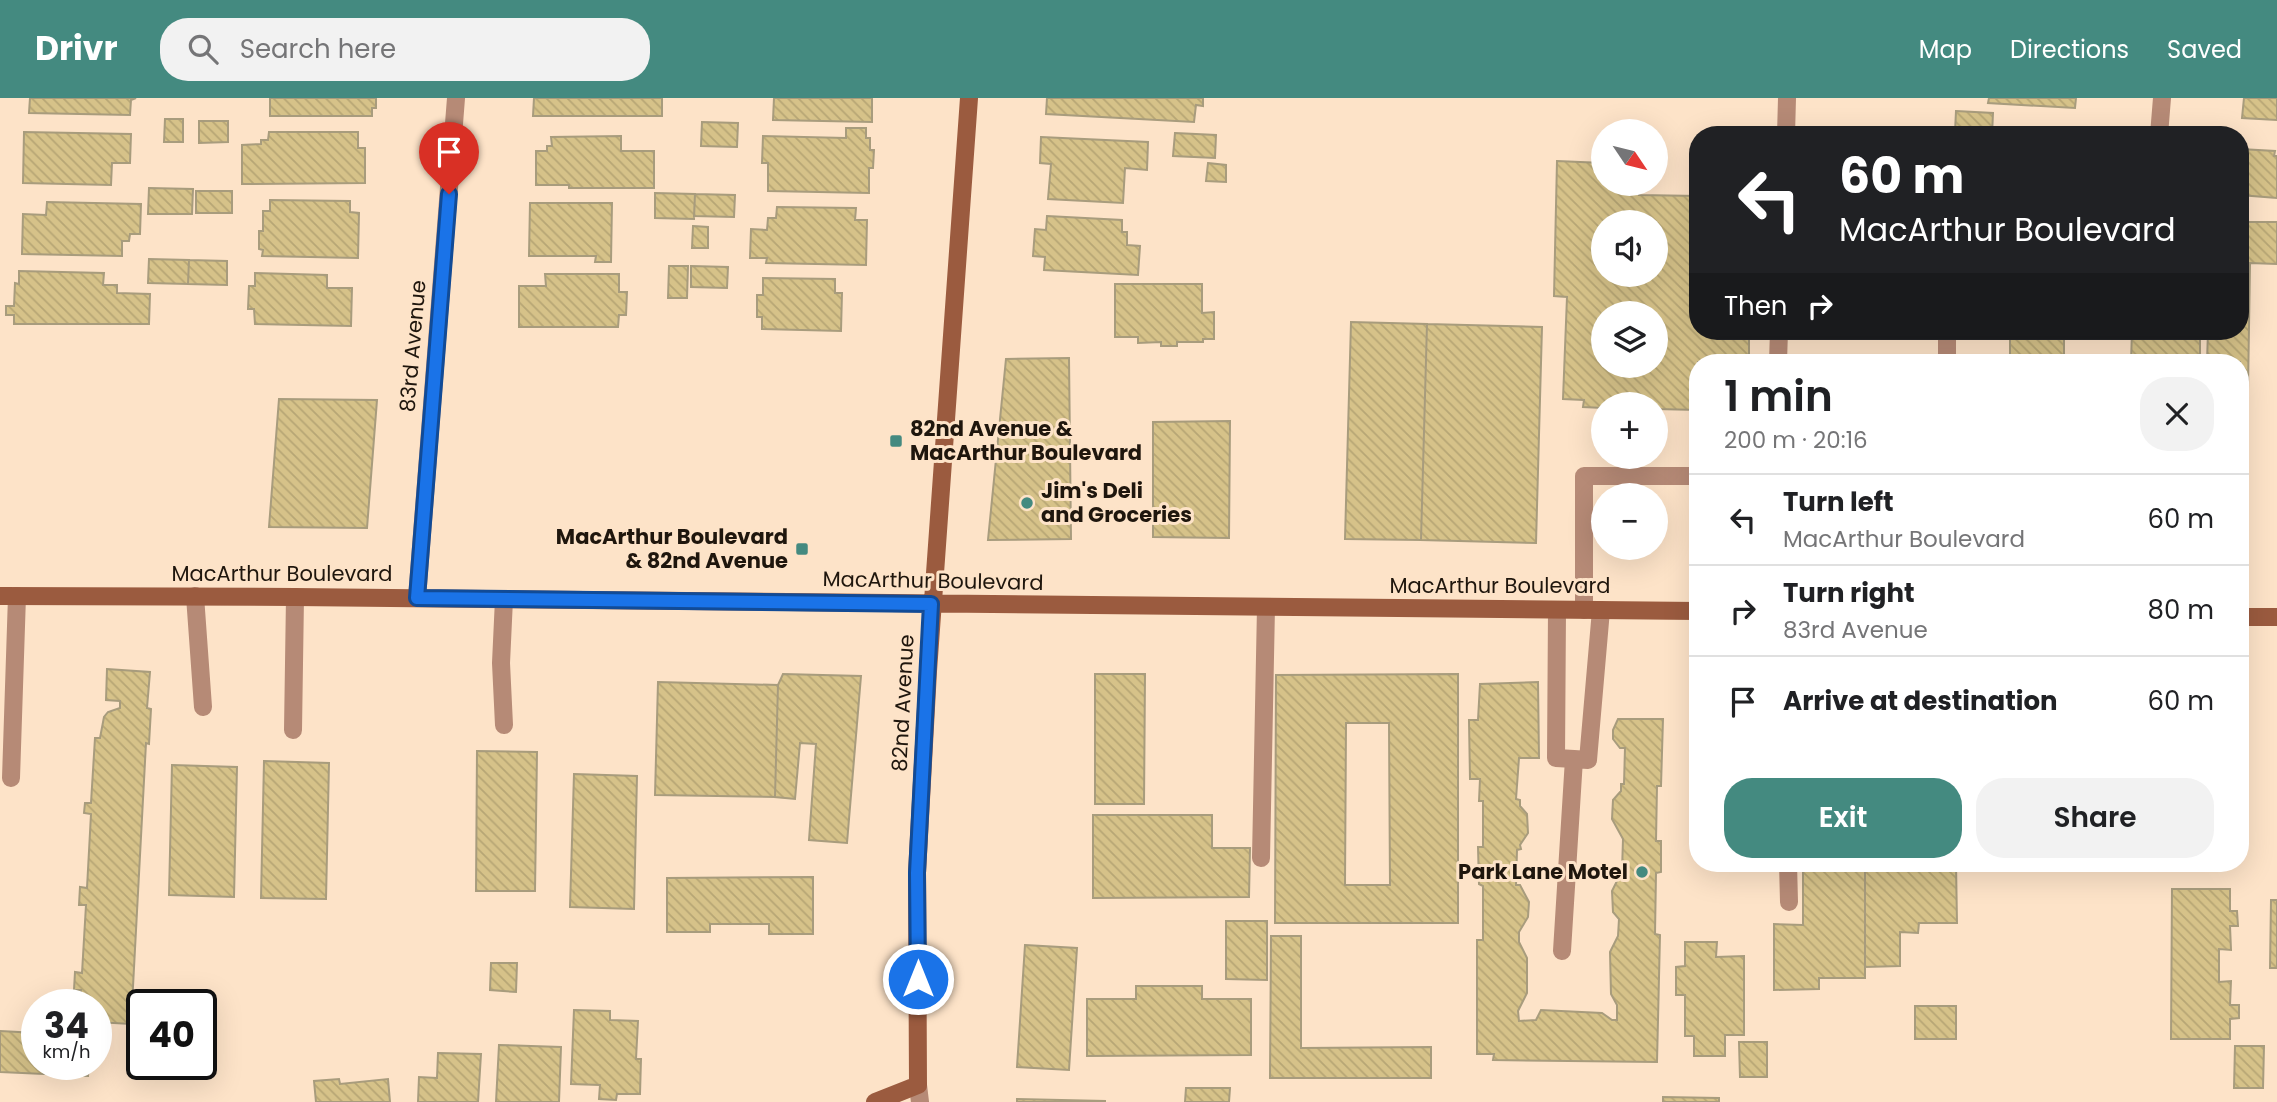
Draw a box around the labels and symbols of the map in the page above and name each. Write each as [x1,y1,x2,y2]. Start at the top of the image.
north arrow [1591,119,1668,196]
pin [419,122,479,194]
street label: 83rd Avenue [392,279,433,413]
place label: 82nd Avenue & MacArthur Boulevard [910,414,1142,467]
marker: 82nd Avenue & MacArthur Boulevard [888,433,904,449]
place label: Jim's Deli and Groceries [1041,476,1192,529]
marker: Jim's Deli and Groceries [1019,495,1035,511]
place label: MacArthur Boulevard & 82nd Avenue [556,522,788,575]
marker: MacArthur Boulevard & 82nd Avenue [794,541,810,557]
street label: MacArthur Boulevard [172,559,392,588]
street label: MacArthur Boulevard [822,564,1044,597]
street label: MacArthur Boulevard [1390,571,1610,600]
street label: 82nd Avenue [884,634,921,772]
place label: Park Lane Motel [1458,857,1628,886]
marker: Park Lane Motel [1634,864,1650,880]
position arrow [881,942,955,1016]
speed limit sign: 40 [126,989,217,1080]

